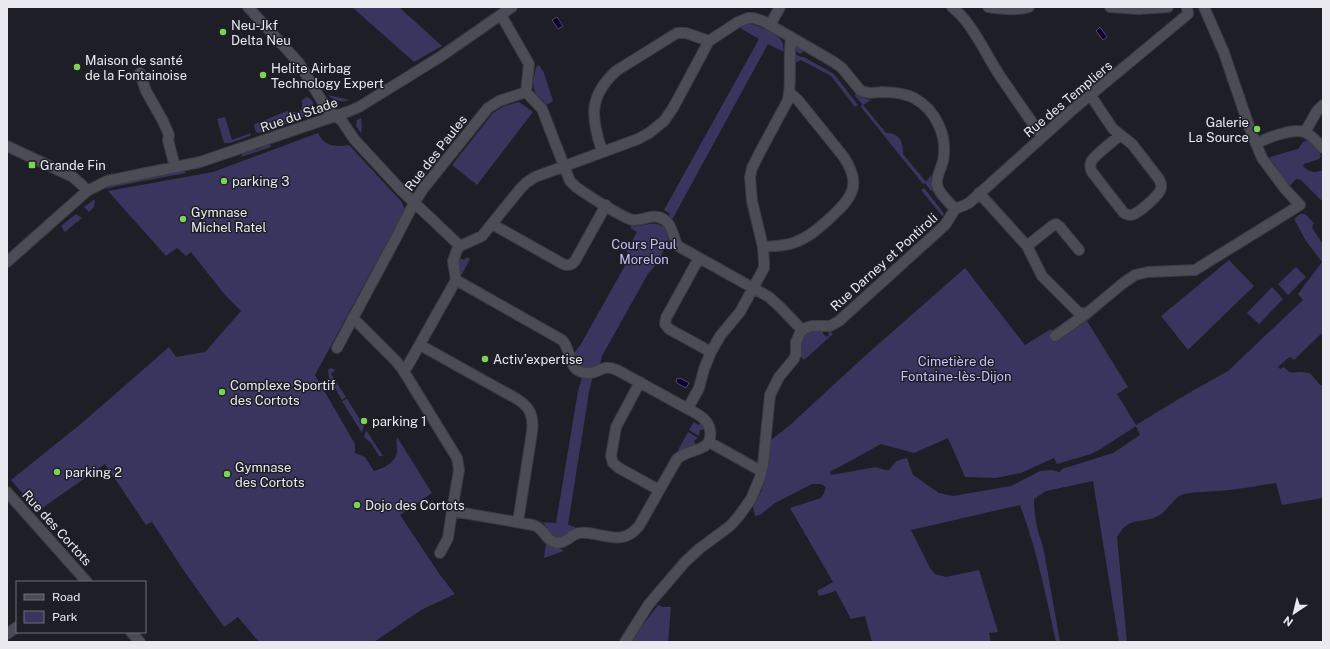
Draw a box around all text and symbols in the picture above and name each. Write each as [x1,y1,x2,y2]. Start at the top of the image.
place label: Neu-Jkf Delta Neu [231,18,291,48]
marker: Neu-Jkf Delta Neu [218,27,228,37]
place label: Maison de santé de la Fontainoise [85,53,187,83]
street label: Rue des Templiers [1021,58,1115,140]
place label: Helite Airbag Technology Expert [271,61,384,91]
marker: Maison de santé de la Fontainoise [72,62,82,72]
marker: Helite Airbag Technology Expert [258,70,268,80]
street label: Rue du Stade [258,95,340,135]
street label: Rue des Paules [402,112,470,194]
place label: Galerie La Source [1188,115,1249,145]
marker: Galerie La Source [1252,124,1262,134]
place label: Grande Fin [40,158,106,173]
marker: Grande Fin [27,160,37,170]
place label: parking 3 [232,174,289,189]
marker: parking 3 [219,176,229,186]
place label: Gymnase Michel Ratel [191,205,266,235]
street label: Rue Darney et Pontiroli [828,210,940,314]
marker: Gymnase Michel Ratel [178,214,188,224]
park label: Cours Paul Morelon [611,237,677,267]
place label: Activ'expertise [493,352,583,367]
marker: Activ'expertise [480,354,490,364]
park label: Cimetière de Fontaine-lès-Dijon [901,354,1011,384]
place label: Complexe Sportif des Cortots [230,378,335,408]
marker: Complexe Sportif des Cortots [217,387,227,397]
place label: parking 1 [372,414,427,429]
marker: parking 1 [359,416,369,426]
place label: Gymnase des Cortots [235,460,305,490]
place label: parking 2 [65,465,122,480]
marker: parking 2 [52,467,62,477]
marker: Gymnase des Cortots [222,469,232,479]
street label: Rue des Cortots [19,487,95,569]
place label: Dojo des Cortots [365,498,465,513]
marker: Dojo des Cortots [352,500,362,510]
legend [16,581,146,633]
text: Road [52,590,80,604]
north arrow [1274,593,1314,633]
text: Park [52,610,78,624]
text: N [1281,614,1295,629]

